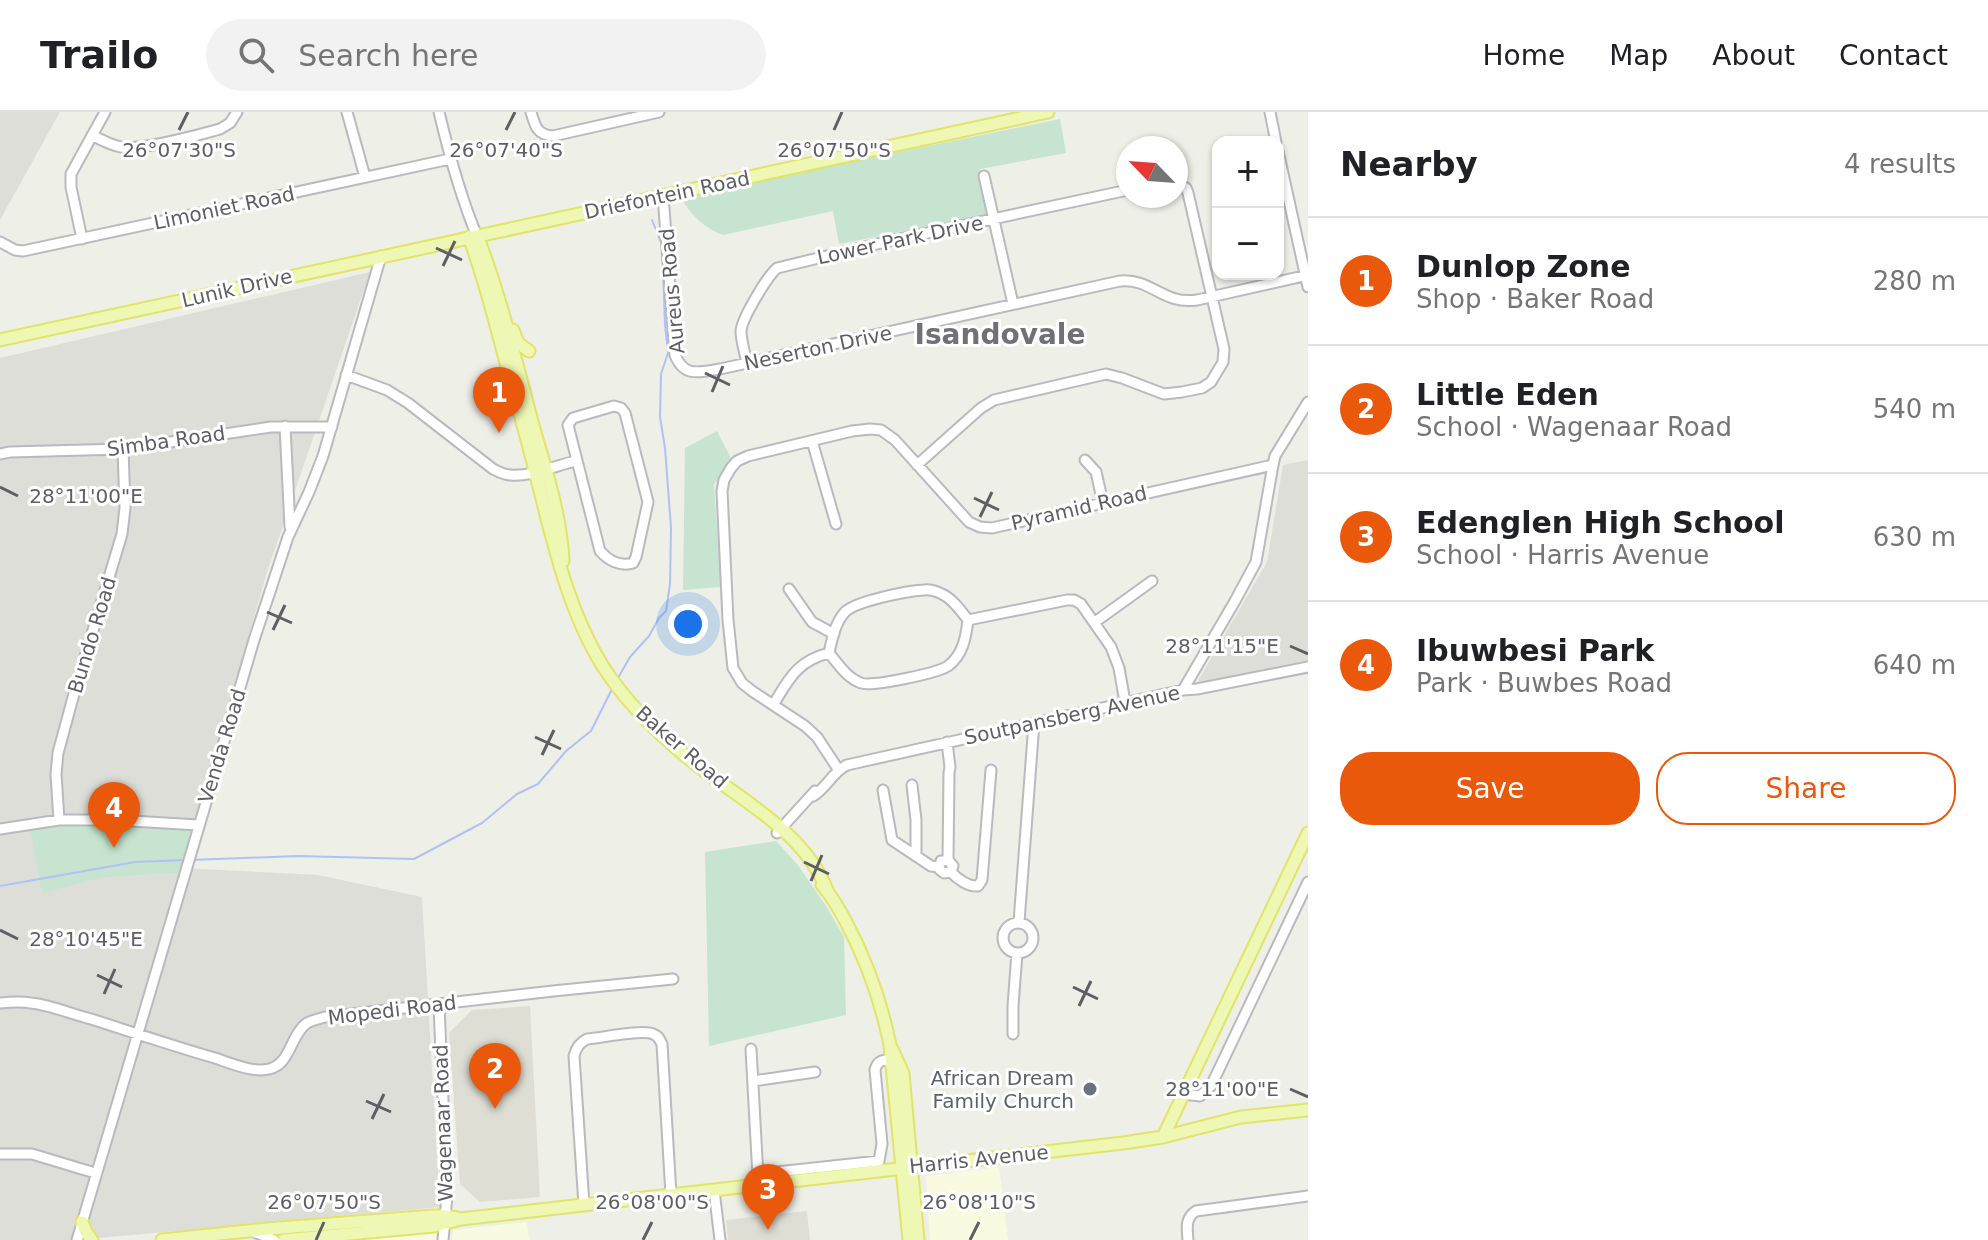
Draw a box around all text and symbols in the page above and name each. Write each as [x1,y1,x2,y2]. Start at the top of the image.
search box [206,19,766,91]
text: Trailo [40,33,158,77]
icon: search [234,33,278,77]
text: Search here [298,38,479,73]
text: Home [1482,39,1565,72]
text: Map [1609,39,1668,72]
text: About [1712,39,1795,72]
text: Contact [1839,39,1948,72]
north arrow [1116,136,1188,208]
map controls [1212,136,1284,280]
button: + [1212,136,1284,208]
text: 26°07'30"S [122,138,236,162]
text: 26°07'40"S [449,138,563,162]
text: 26°07'50"S [777,138,891,162]
text: Nearby [1340,144,1478,184]
text: 4 results [1844,149,1956,179]
street label: Driefontein Road [582,166,752,224]
street label: Limoniet Road [151,181,297,235]
button: − [1212,208,1284,280]
street label: Lower Park Drive [815,211,985,269]
street label: Aureus Road [655,227,689,355]
text: Dunlop Zone [1416,249,1631,284]
street label: Lunik Drive [179,264,295,312]
text: 1 [1357,266,1375,296]
text: 280 m [1873,266,1956,296]
text: Shop · Baker Road [1416,284,1654,314]
district label: Isandovale [915,318,1085,351]
street label: Neserton Drive [742,321,894,375]
pin: 1 [473,367,525,433]
text: Little Eden [1416,377,1599,412]
text: 2 [1357,394,1375,424]
text: 540 m [1873,394,1956,424]
text: School · Wagenaar Road [1416,412,1732,442]
street label: Simba Road [105,421,227,461]
street label: Pyramid Road [1009,481,1149,535]
text: 28°11'00"E [29,484,143,508]
text: Edenglen High School [1416,505,1785,540]
text: 3 [1357,522,1375,552]
text: 630 m [1873,522,1956,552]
text: School · Harris Avenue [1416,540,1709,570]
street label: Bundo Road [63,574,121,696]
your location [668,604,708,644]
text: Ibuwbesi Park [1416,633,1654,668]
text: 28°11'15"E [1165,634,1279,658]
text: 4 [1357,650,1375,680]
text: 640 m [1873,650,1956,680]
text: Park · Buwbes Road [1416,668,1672,698]
street label: Soutpansberg Avenue [962,680,1182,750]
street label: Venda Road [193,686,251,806]
street label: Baker Road [631,701,733,793]
button: Save [1340,752,1640,825]
button: Share [1656,752,1956,825]
pin: 4 [88,782,140,848]
text: 28°10'45"E [29,927,143,951]
street label: Mopedi Road [326,990,458,1030]
pin: 2 [469,1043,521,1109]
street label: Wagenaar Road [428,1044,458,1202]
place label: African Dream Family Church [931,1066,1074,1113]
text: 28°11'00"E [1165,1077,1279,1101]
marker: African Dream Family Church [1081,1080,1099,1098]
street label: Harris Avenue [908,1140,1050,1178]
pin: 3 [742,1164,794,1230]
text: 26°07'50"S [267,1190,381,1214]
text: 26°08'00"S [595,1190,709,1214]
text: 26°08'10"S [922,1190,1036,1214]

